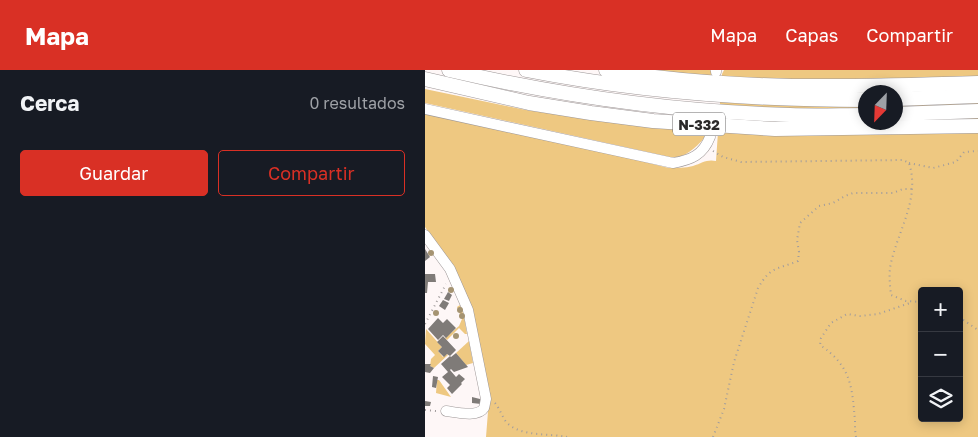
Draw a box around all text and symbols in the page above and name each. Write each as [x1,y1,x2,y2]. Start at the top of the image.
text: Mapa [25,21,89,50]
text: Mapa [710,24,757,46]
text: Capas [785,24,838,46]
text: Compartir [866,24,953,46]
north arrow [858,85,903,130]
text: Cerca [20,90,79,116]
text: 0 resultados [309,93,405,113]
road number: N-332 [673,112,725,136]
button: Guardar [20,150,208,196]
button: Compartir [218,150,405,196]
map controls [918,287,963,422]
button: + [918,287,963,332]
button: − [918,332,963,377]
button: layers [918,377,963,422]

